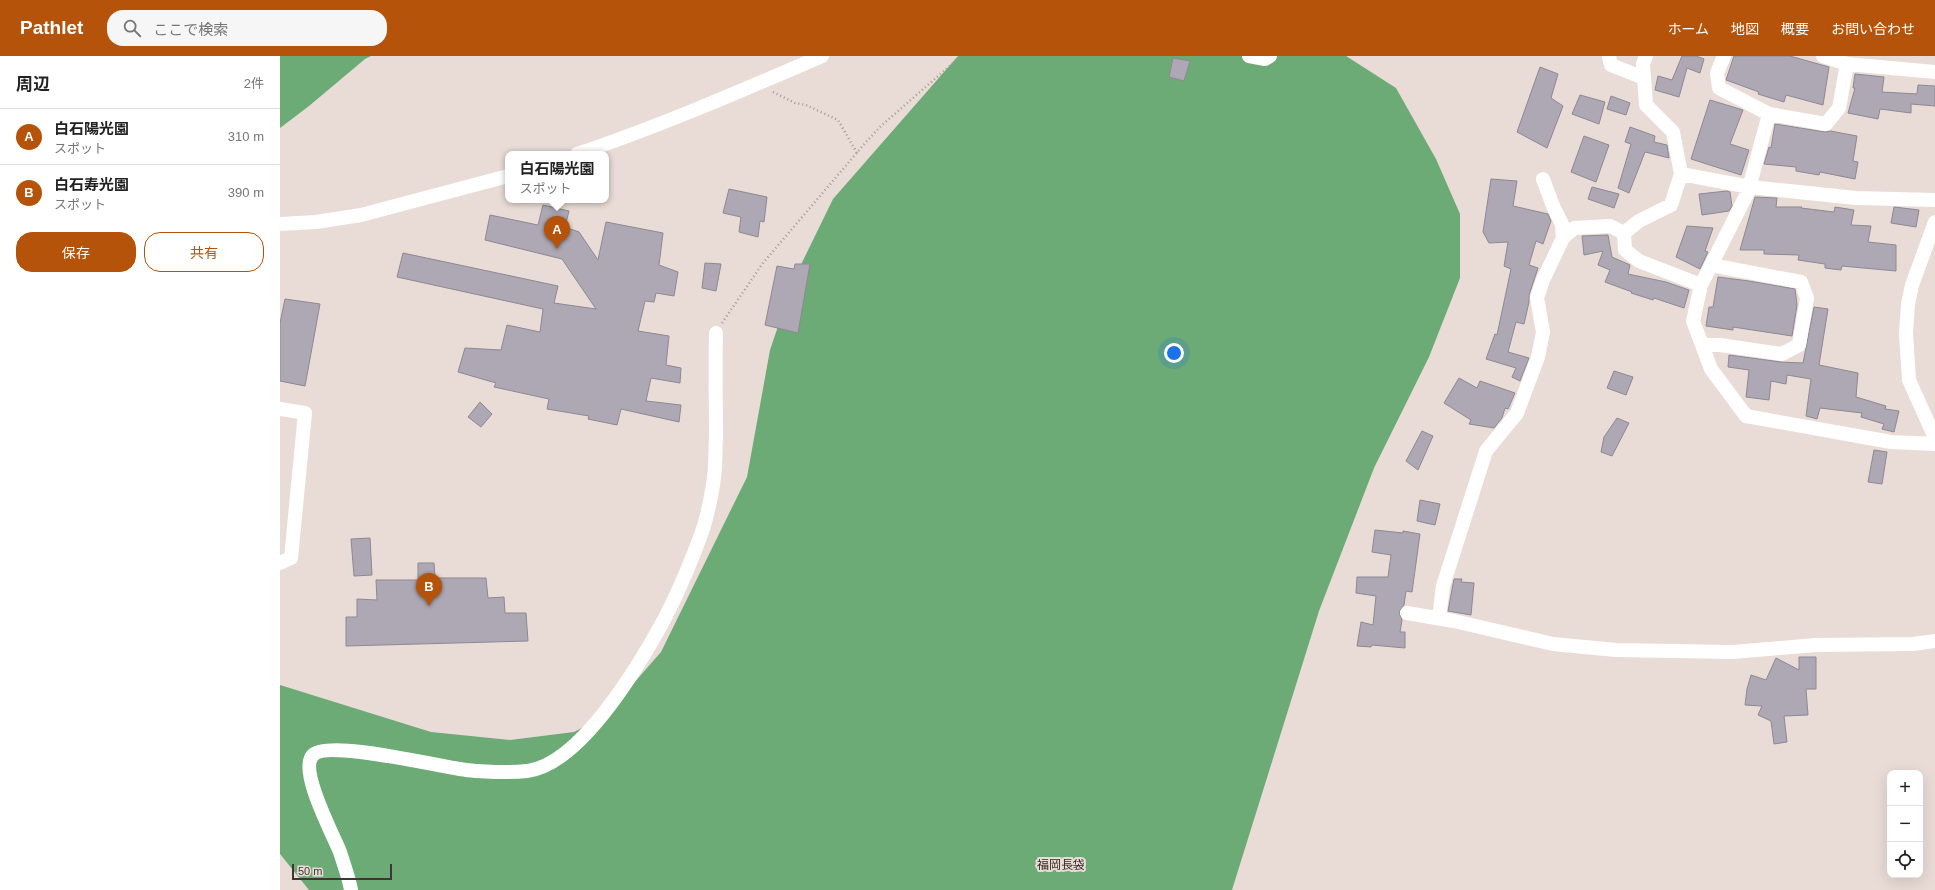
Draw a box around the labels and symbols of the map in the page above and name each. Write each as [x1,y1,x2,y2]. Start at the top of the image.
pin: A [544,216,570,249]
your location [1164,343,1184,363]
pin: B [416,573,442,606]
district label: 福岡長袋 [1037,858,1085,872]
scale bar [292,862,392,881]

